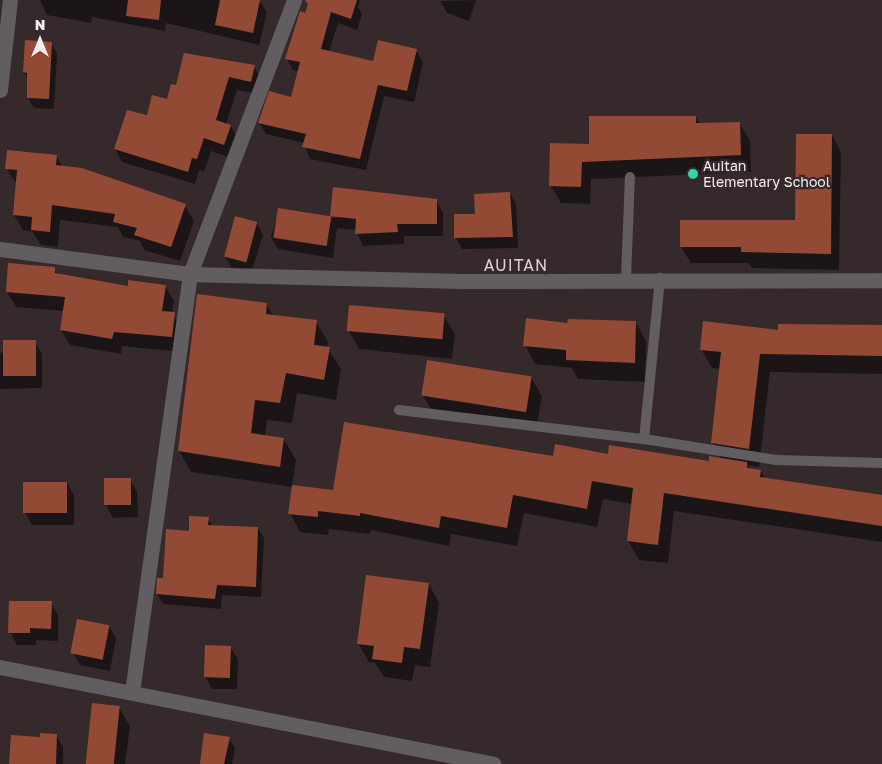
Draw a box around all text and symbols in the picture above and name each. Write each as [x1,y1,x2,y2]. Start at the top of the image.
north arrow [15,15,65,65]
text: N [35,16,45,33]
place label: Auitan Elementary School [703,158,830,190]
marker: Auitan Elementary School [687,168,699,180]
district label: AUITAN [483,255,549,275]

